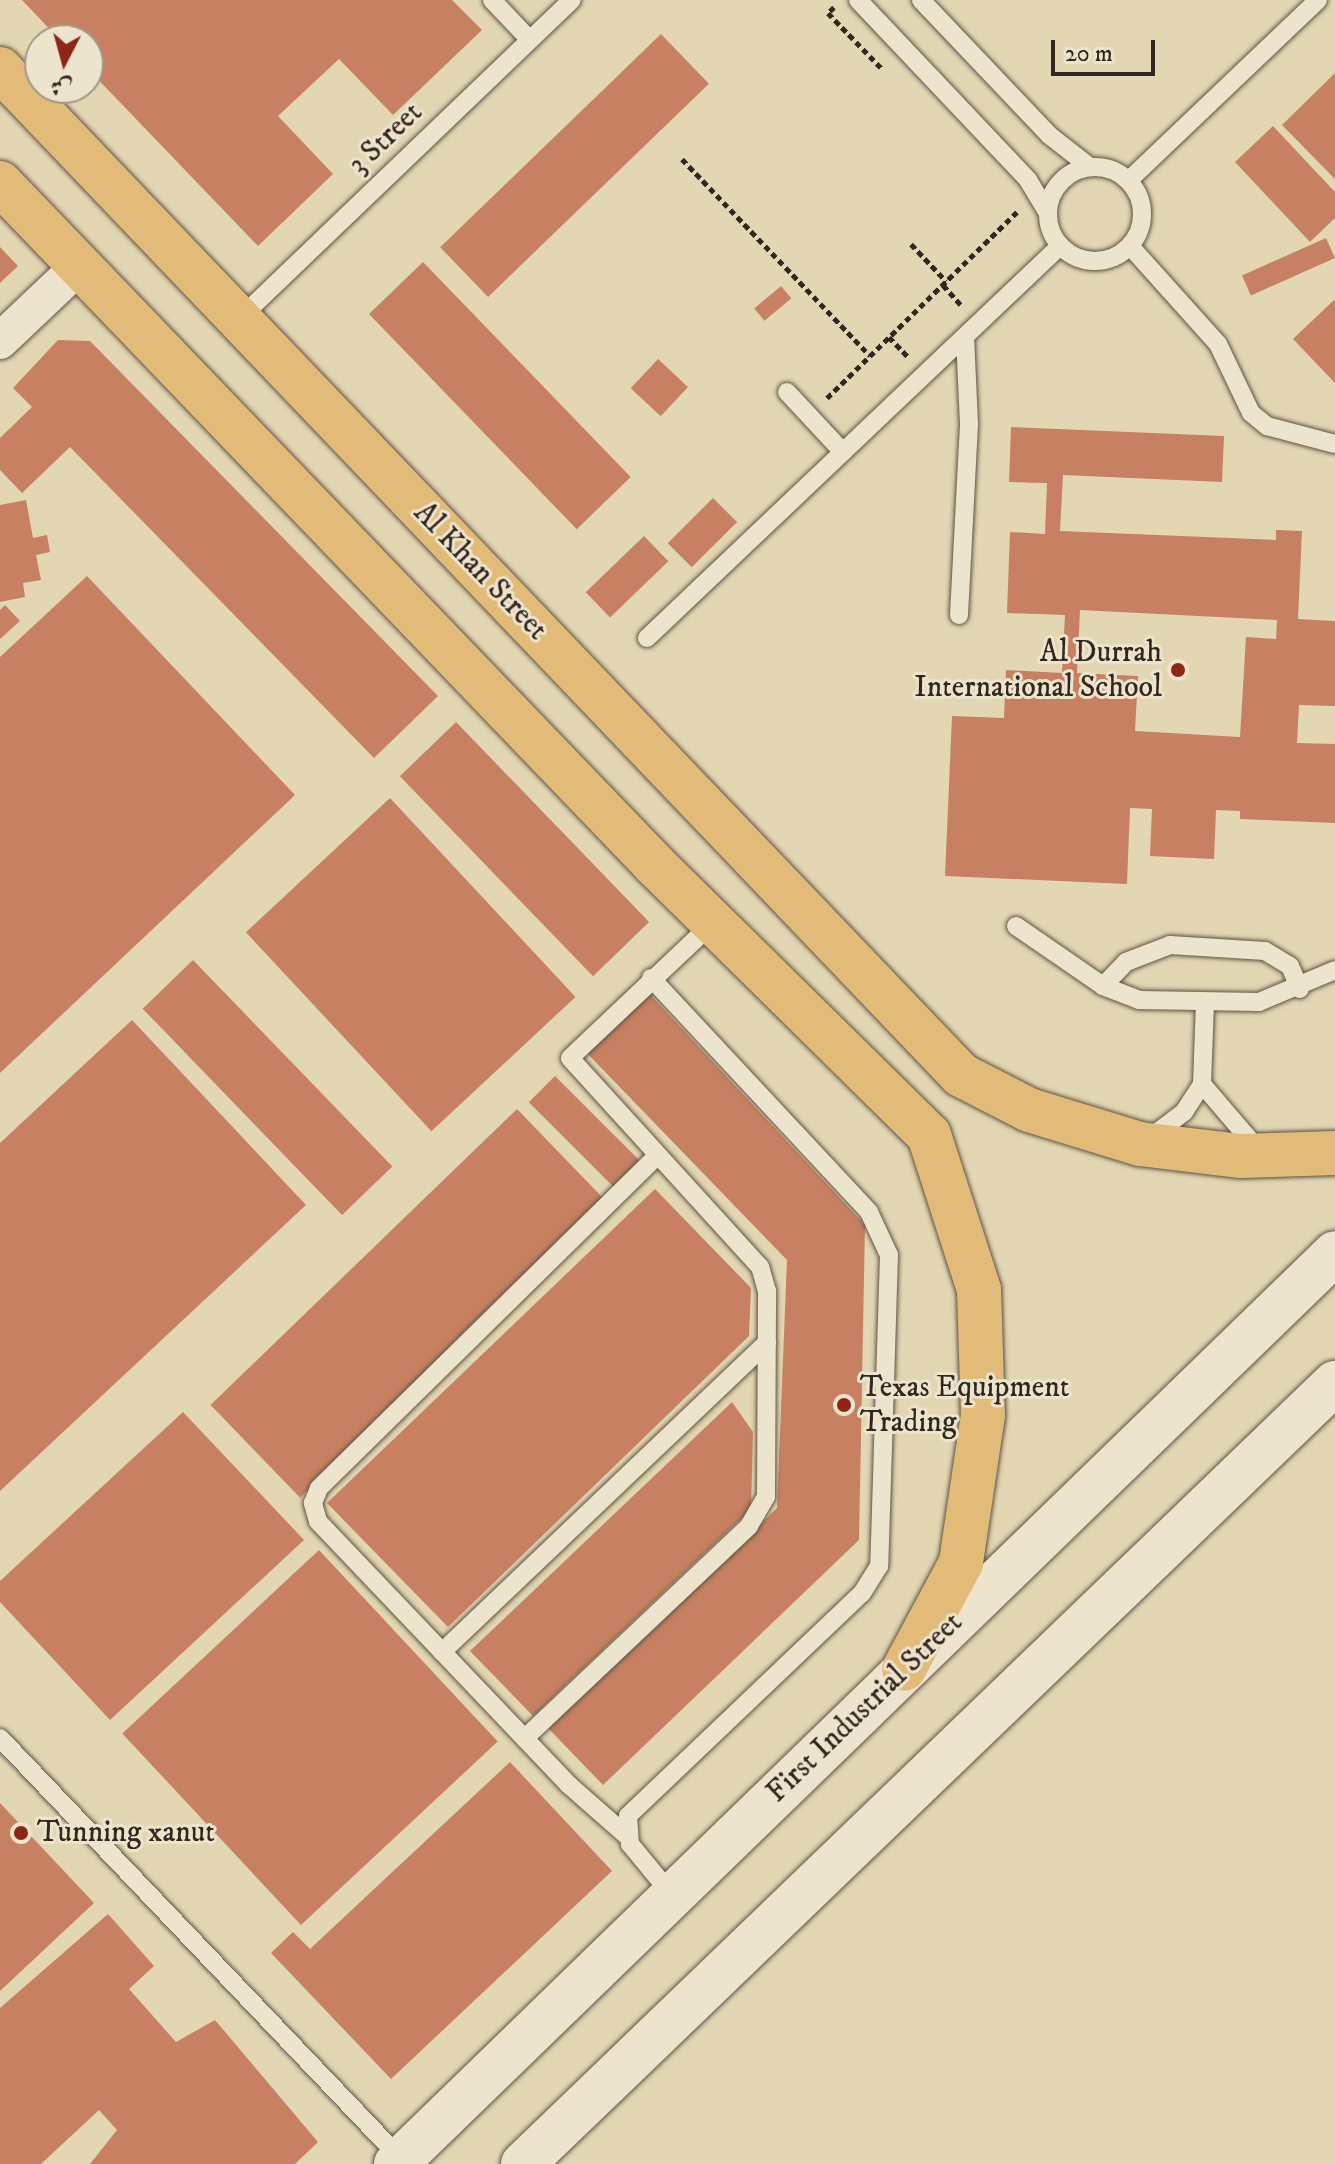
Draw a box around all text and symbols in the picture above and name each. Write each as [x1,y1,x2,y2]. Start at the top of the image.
north arrow [24,24,104,104]
scale bar [1055,24,1159,74]
text: 20 m [1065,39,1113,69]
text: ش [49,72,74,101]
street label: 3 Street [342,95,430,183]
street label: Al Khan Street [406,496,554,648]
place label: Al Durrah International School [914,635,1162,706]
marker: Al Durrah International School [1169,661,1187,679]
place label: Texas Equipment Trading [860,1370,1069,1440]
marker: Texas Equipment Trading [835,1396,853,1414]
street label: First Industrial Street [760,1605,970,1811]
place label: Tunning xanut [37,1815,215,1851]
marker: Tunning xanut [12,1824,30,1842]

